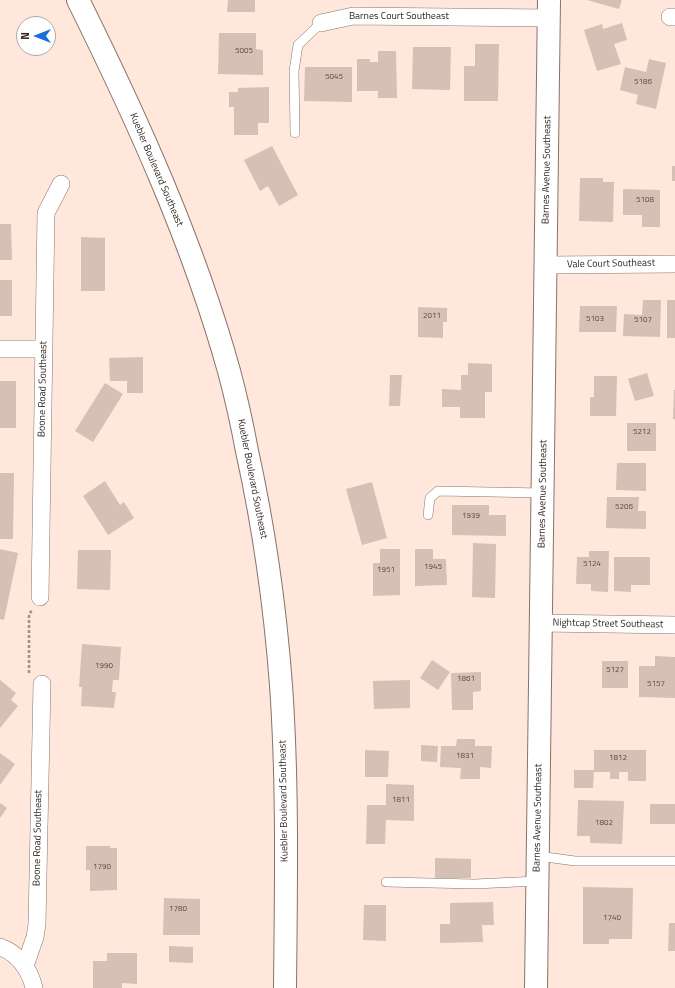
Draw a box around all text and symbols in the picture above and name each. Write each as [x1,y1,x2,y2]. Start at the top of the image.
street label: Barnes Court Southeast [349,11,449,23]
north arrow [16,16,56,56]
text: N [17,32,33,40]
house number: 5005 [235,46,253,56]
house number: 5045 [325,72,343,82]
house number: 5186 [634,77,652,87]
street label: Kuebler Boulevard Southeast [127,112,185,228]
street label: Barnes Avenue Southeast [540,116,554,224]
house number: 5108 [636,195,654,205]
street label: Vale Court Southeast [567,257,655,271]
house number: 2011 [423,311,441,321]
house number: 5103 [586,314,604,324]
house number: 5107 [634,315,652,325]
street label: Boone Road Southeast [36,341,50,437]
street label: Kuebler Boulevard Southeast [234,418,270,540]
house number: 5212 [633,427,651,437]
street label: Barnes Avenue Southeast [536,440,550,548]
house number: 5206 [615,502,633,512]
house number: 1939 [462,511,480,521]
house number: 5124 [583,559,601,569]
house number: 1945 [424,562,442,572]
house number: 1951 [377,565,395,575]
street label: Nightcap Street Southeast [552,617,664,631]
house number: 1990 [95,661,113,671]
house number: 5127 [606,665,624,675]
house number: 1861 [457,674,475,684]
house number: 5157 [647,679,665,689]
street label: Kuebler Boulevard Southeast [277,740,291,862]
house number: 1831 [456,751,474,761]
house number: 1812 [609,753,627,763]
street label: Barnes Avenue Southeast [531,764,545,872]
street label: Boone Road Southeast [31,790,45,886]
house number: 1811 [392,795,410,805]
house number: 1802 [595,818,613,828]
house number: 1790 [93,862,111,872]
house number: 1780 [169,904,187,914]
house number: 1740 [603,913,621,923]

